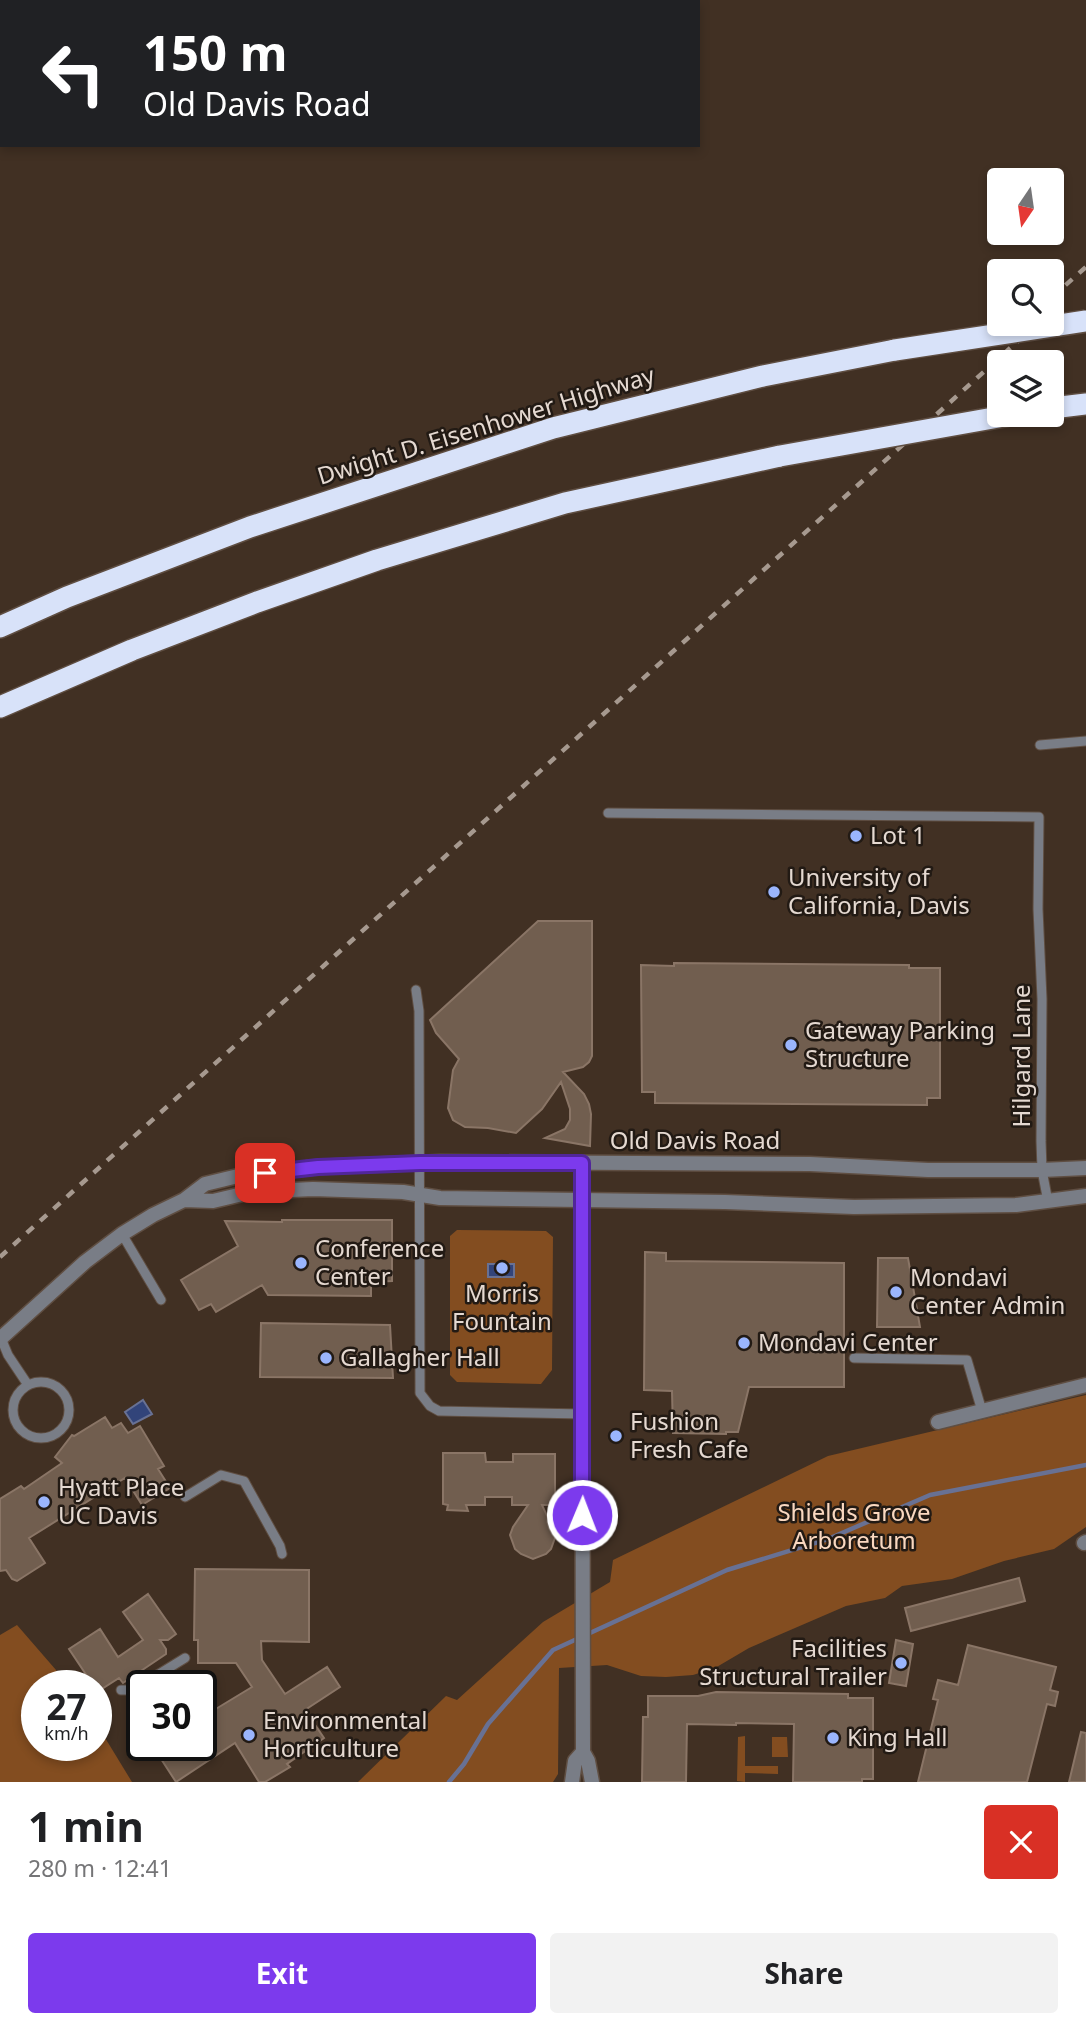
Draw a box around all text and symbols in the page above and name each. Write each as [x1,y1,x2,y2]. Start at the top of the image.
text: 150 m [143,19,288,85]
icon: left [28,28,119,119]
text: Old Davis Road [143,82,371,125]
north arrow [987,168,1064,245]
map controls [987,168,1064,427]
button: search [987,259,1064,336]
button: layers [987,350,1064,427]
street label: Dwight D. Eisenhower Highway [313,357,659,492]
place label: Lot 1 [870,818,926,851]
marker: Lot 1 [848,828,864,844]
place label: University of California, Davis [788,860,970,921]
marker: University of California, Davis [766,884,782,900]
street label: Hilgard Lane [1004,984,1037,1128]
place label: Gateway Parking Structure [805,1013,995,1074]
marker: Gateway Parking Structure [783,1037,799,1053]
street label: Old Davis Road [610,1123,780,1156]
pin [235,1143,295,1203]
icon: arrive [246,1154,284,1192]
place label: Conference Center [315,1231,444,1292]
marker: Conference Center [293,1255,309,1271]
marker: Morris Fountain [494,1260,510,1276]
place label: Mondavi Center Admin [910,1260,1065,1321]
place label: Morris Fountain [452,1276,552,1337]
marker: Mondavi Center Admin [888,1284,904,1300]
place label: Mondavi Center [758,1325,938,1358]
marker: Mondavi Center [736,1335,752,1351]
place label: Gallagher Hall [340,1340,500,1373]
marker: Gallagher Hall [318,1350,334,1366]
place label: Fushion Fresh Cafe [630,1404,748,1465]
marker: Fushion Fresh Cafe [608,1428,624,1444]
place label: Hyatt Place UC Davis [58,1470,184,1531]
position arrow [545,1478,619,1552]
marker: Hyatt Place UC Davis [36,1494,52,1510]
park label: Shields Grove Arboretum [777,1495,931,1556]
place label: Facilities Structural Trailer [699,1631,887,1692]
marker: Facilities Structural Trailer [893,1655,909,1671]
speed limit sign: 30 [126,1670,217,1761]
text: 27 [46,1683,87,1730]
place label: Environmental Horticulture [263,1703,427,1764]
place label: King Hall [847,1720,948,1753]
text: km/h [44,1721,89,1745]
marker: Environmental Horticulture [241,1727,257,1743]
marker: King Hall [825,1730,841,1746]
text: 1 min [28,1797,144,1854]
button: close [984,1805,1058,1879]
text: 280 m · 12:41 [28,1852,172,1884]
button: Exit [28,1933,536,2013]
button: Share [550,1933,1058,2013]

